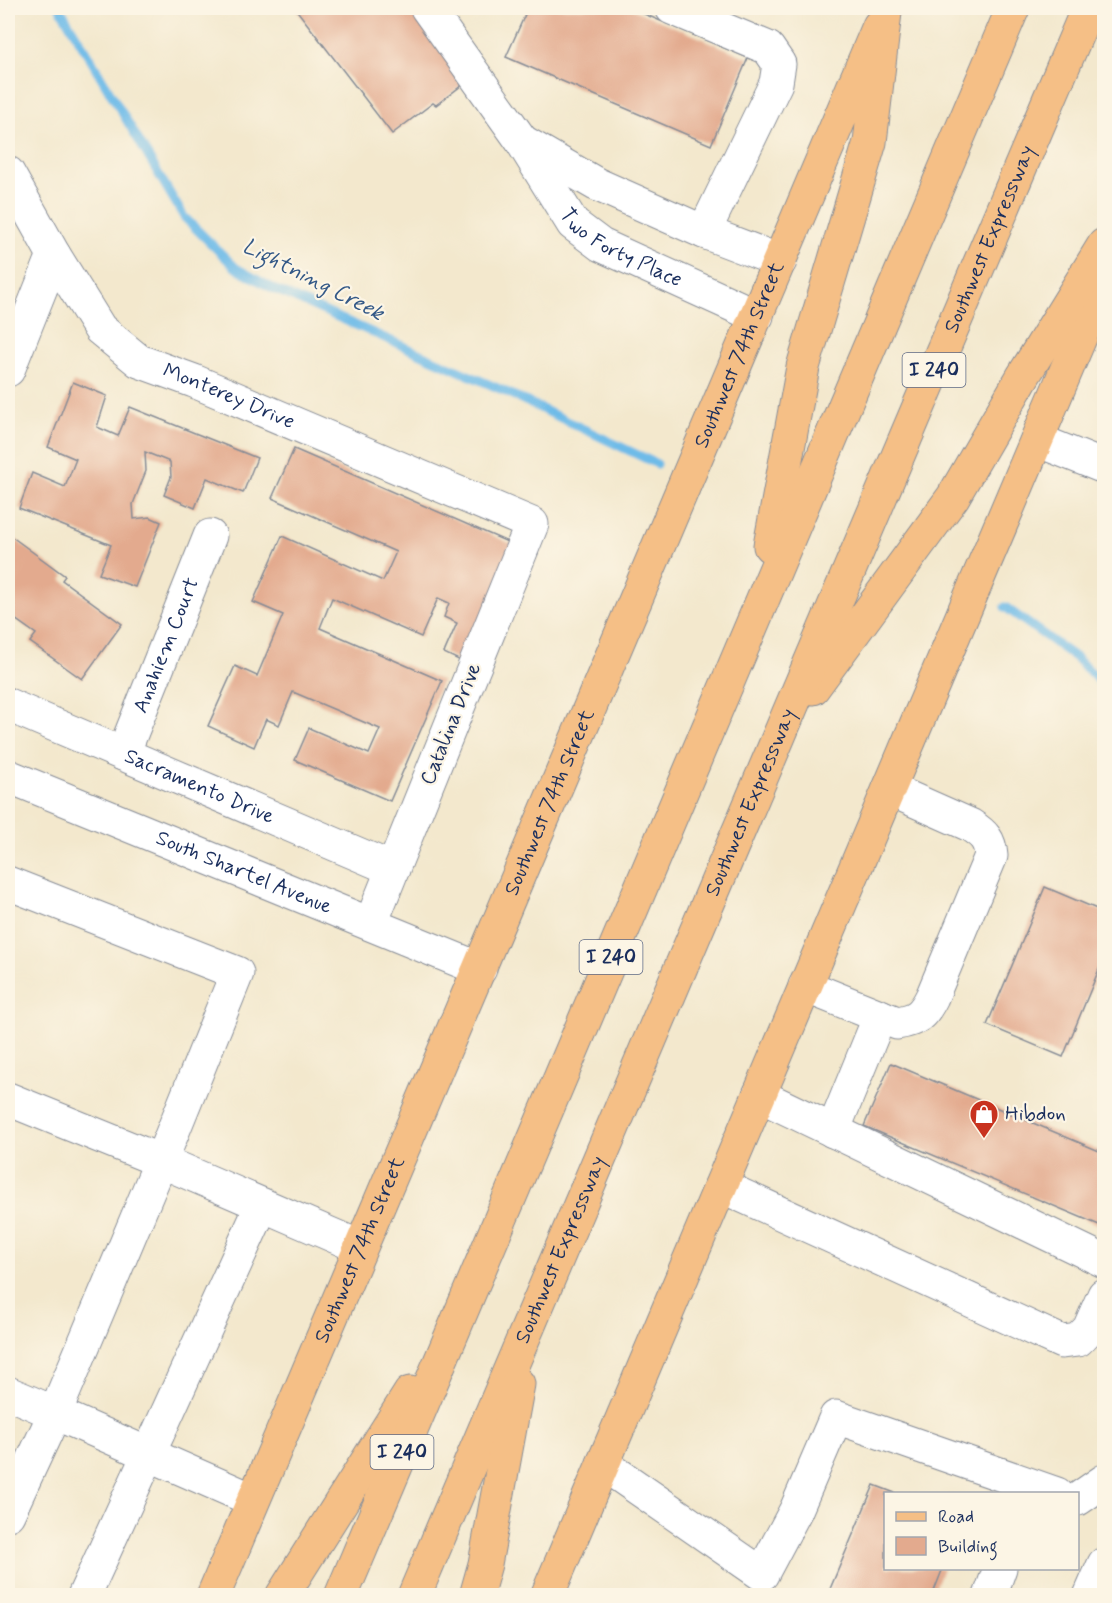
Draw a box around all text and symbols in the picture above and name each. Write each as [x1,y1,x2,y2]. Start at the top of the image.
street label: Southwest Expressway [938,141,1042,337]
street label: Two Forty Place [552,203,687,294]
water label: Lightning Creek [236,232,390,331]
street label: Southwest 74th Street [688,257,792,452]
road number: I 240 [902,353,966,387]
street label: Monterey Drive [159,357,299,436]
street label: Anahiem Court [127,573,206,717]
street label: Catalina Drive [414,659,488,789]
street label: Southwest 74th Street [498,704,602,900]
street label: Southwest Expressway [699,704,803,901]
street label: Sacramento Drive [120,742,279,831]
street label: South Shartel Avenue [152,824,336,921]
road number: I 240 [580,940,642,974]
shop icon: Hibdon [968,1098,1000,1140]
place label: Hibdon [1005,1100,1066,1128]
street label: Southwest 74th Street [308,1152,412,1347]
street label: Southwest Expressway [509,1152,613,1348]
road number: I 240 [370,1435,434,1469]
legend [884,1492,1079,1570]
text: Road [938,1505,974,1529]
text: Building [938,1535,998,1561]

